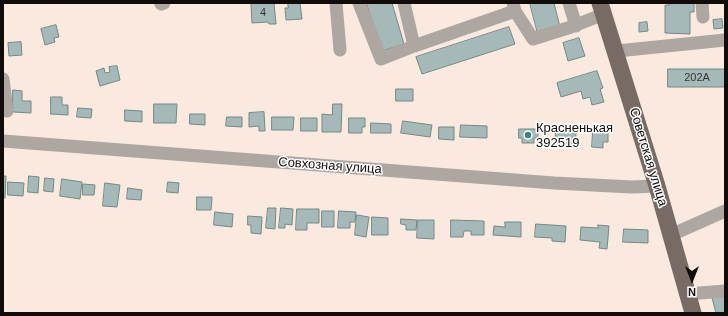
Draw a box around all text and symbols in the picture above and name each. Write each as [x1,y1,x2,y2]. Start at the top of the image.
house number: 4 [260,6,266,20]
house number: 202А [684,71,710,85]
street label: Советская улица [626,106,670,208]
place label: Красненькая 392519 [536,120,613,151]
marker: Красненькая 392519 [523,130,533,140]
street label: Совхозная улица [278,155,382,177]
north arrow [672,260,712,300]
text: N [688,286,696,298]

